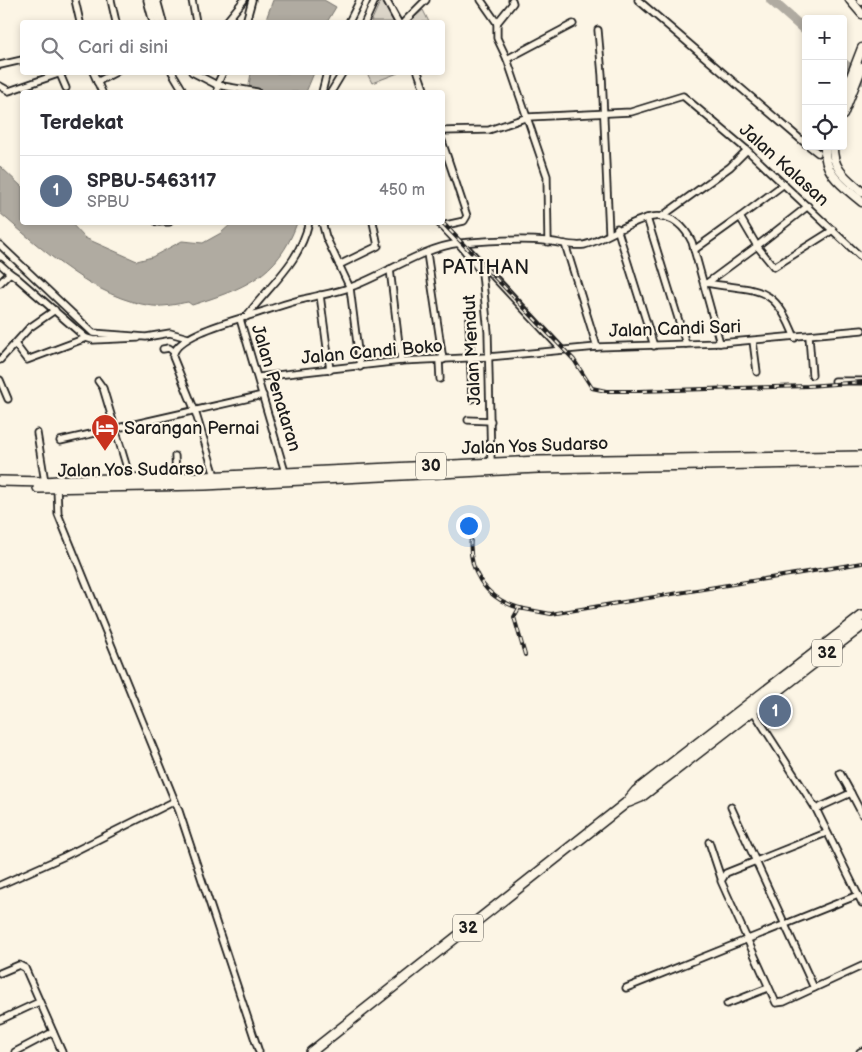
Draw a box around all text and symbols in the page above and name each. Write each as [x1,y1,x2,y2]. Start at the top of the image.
map controls [802,15,847,150]
button: + [802,15,847,60]
search box [20,20,445,75]
icon: search [38,34,66,62]
text: Cari di sini [78,36,168,59]
button: − [802,60,847,105]
button: locate [802,105,847,150]
text: Terdekat [40,110,124,135]
street label: Jalan Kalasan [735,119,833,211]
text: SPBU-5463117 [87,170,216,193]
text: 1 [53,181,59,200]
text: 450 m [379,181,425,200]
text: SPBU [87,193,129,212]
district label: PATIHAN [442,256,530,280]
street label: Jalan Mendut [459,294,485,406]
street label: Jalan Candi Sari [609,316,741,342]
street label: Jalan Penataran [247,322,305,454]
street label: Jalan Candi Boko [300,335,444,369]
hotel icon: Sarangan Pernai [90,413,120,452]
place label: Sarangan Pernai [124,418,260,439]
street label: Jalan Yos Sudarso [461,433,609,459]
road number: 30 [416,452,446,480]
street label: Jalan Yos Sudarso [57,458,205,482]
your location [456,513,482,539]
road number: 32 [812,640,842,666]
pin: 1 [759,692,791,730]
road number: 32 [453,914,483,941]

